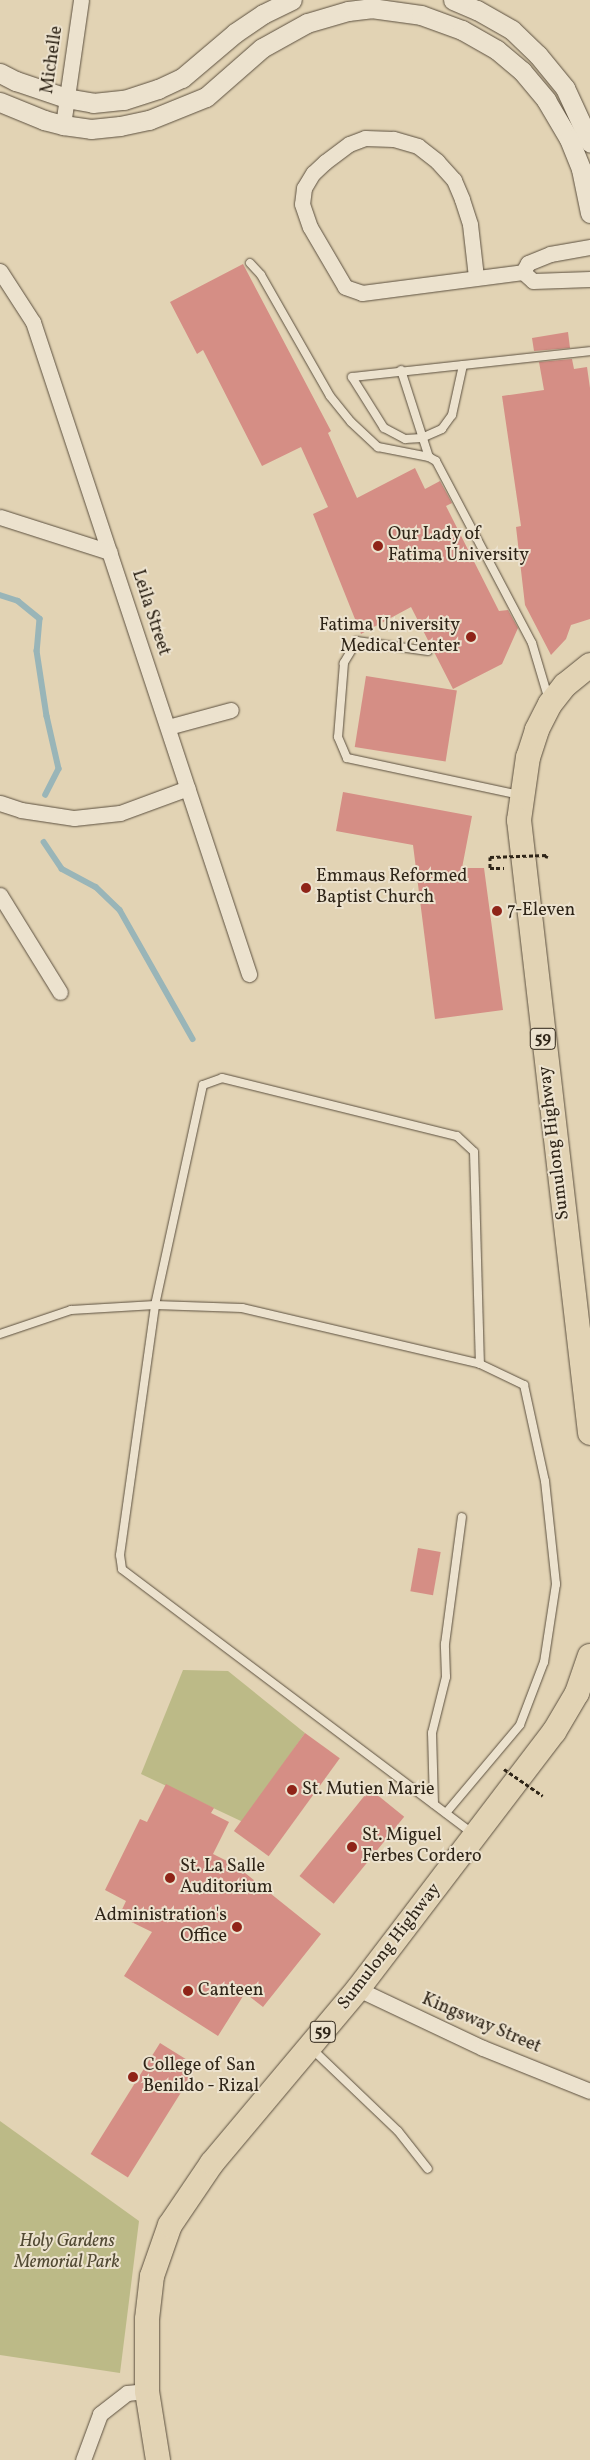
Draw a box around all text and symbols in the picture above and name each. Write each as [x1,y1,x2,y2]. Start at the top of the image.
street label: Michelle [38,25,68,95]
place label: Our Lady of Fatima University [388,525,529,568]
marker: Our Lady of Fatima University [372,540,384,552]
street label: Leila Street [126,567,174,659]
place label: Fatima University Medical Center [319,616,460,659]
marker: Fatima University Medical Center [464,630,478,644]
place label: Emmaus Reformed Baptist Church [316,867,467,910]
marker: Emmaus Reformed Baptist Church [300,882,312,894]
place label: 7-Eleven [507,900,575,922]
marker: 7-Eleven [491,905,503,917]
road number: 59 [529,1026,557,1052]
street label: Sumulong Highway [535,1065,575,1221]
place label: St. Mutien Marie [302,1779,434,1801]
marker: St. Mutien Marie [286,1784,298,1796]
place label: St. Miguel Ferbes Cordero [362,1826,482,1868]
marker: St. Miguel Ferbes Cordero [346,1841,358,1853]
place label: St. La Salle Auditorium [180,1857,273,1900]
marker: St. La Salle Auditorium [164,1872,176,1884]
street label: Sumulong Highway [334,1879,446,2015]
place label: Administration's Office [94,1906,227,1948]
marker: Administration's Office [231,1921,243,1933]
place label: Canteen [198,1980,263,2002]
marker: Canteen [182,1985,194,1997]
street label: Kingsway Street [418,1989,544,2059]
road number: 59 [309,2018,337,2045]
place label: College of San Benildo - Rizal [143,2056,260,2098]
marker: College of San Benildo - Rizal [127,2071,139,2083]
park label: Holy Gardens Memorial Park [14,2232,120,2274]

